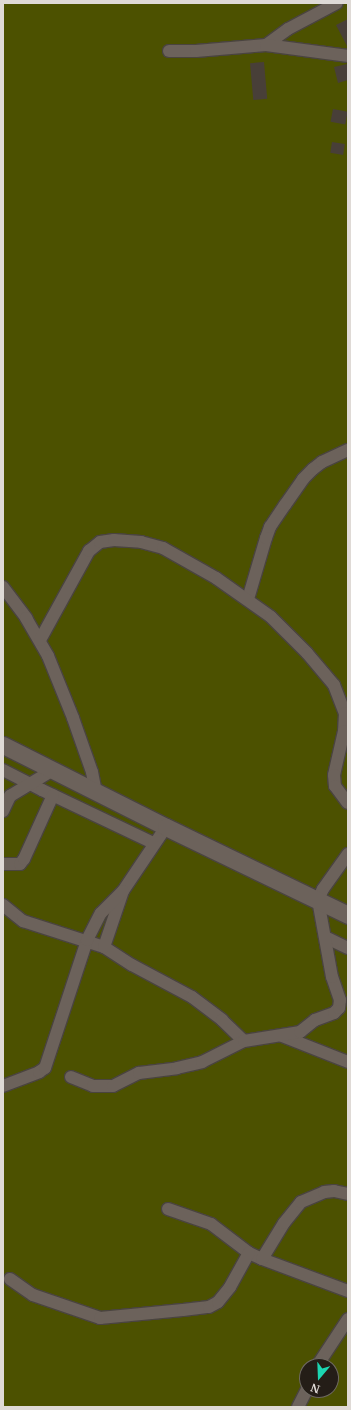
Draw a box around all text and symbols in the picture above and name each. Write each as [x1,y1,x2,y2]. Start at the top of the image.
north arrow [299,1358,339,1398]
text: N [309,1380,322,1396]

